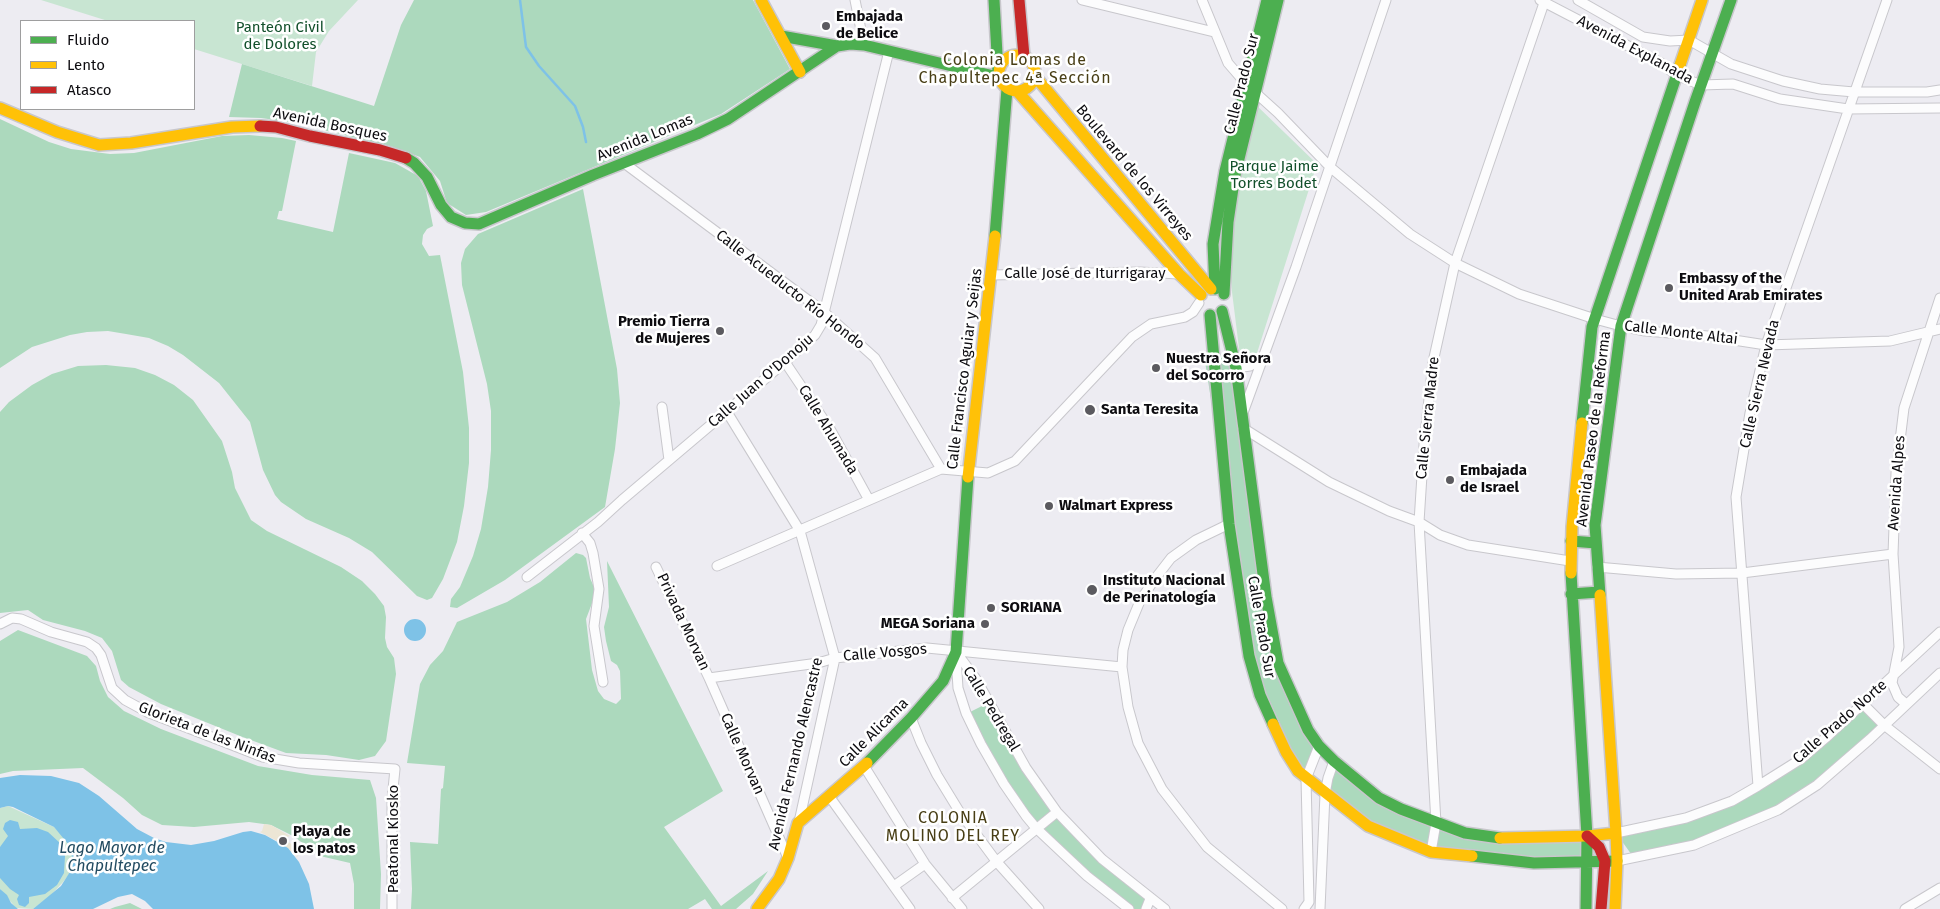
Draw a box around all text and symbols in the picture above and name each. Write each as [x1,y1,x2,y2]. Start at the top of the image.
place label: Embajada de Belice [836,8,903,43]
street label: Avenida Explanada [1574,12,1696,88]
park label: Panteón Civil de Dolores [236,19,324,54]
legend [20,20,195,110]
marker: Embajada de Belice [820,20,832,32]
text: Fluido [67,31,109,49]
street label: Calle Prado Sur [1221,32,1263,136]
district label: Colonia Lomas de Chapultepec 4ª Sección [929,51,1101,89]
text: Lento [67,56,105,74]
text: Atasco [67,81,112,99]
street label: Boulevard de los Virreyes [1072,101,1196,245]
street label: Avenida Bosques [271,104,389,146]
street label: Avenida Lomas [594,111,696,165]
park label: Parque Jaime Torres Bodet [1229,158,1319,193]
street label: Calle Acueducto Río Hondo [712,226,868,354]
street label: Calle José de Iturrigaray [1004,265,1166,283]
street label: Calle Francisco Aguiar y Seijas [944,267,986,471]
place label: Embassy of the United Arab Emirates [1679,270,1822,305]
marker: Embassy of the United Arab Emirates [1663,282,1675,294]
place label: Premio Tierra de Mujeres [618,313,710,348]
street label: Calle Monte Altai [1623,317,1739,349]
street label: Calle Sierra Nevada [1736,318,1784,450]
marker: Premio Tierra de Mujeres [714,325,726,337]
street label: Calle Juan O'Donoju [705,330,817,432]
street label: Avenida Paseo de la Reforma [1573,330,1615,528]
place label: Nuestra Señora del Socorro [1166,350,1271,385]
street label: Calle Sierra Madre [1413,356,1443,480]
marker: Nuestra Señora del Socorro [1150,362,1162,374]
street label: Calle Ahumada [794,382,862,478]
place label: Santa Teresita [1101,401,1199,419]
marker: Santa Teresita [1083,403,1097,417]
street label: Avenida Alpes [1885,435,1909,531]
place label: Embajada de Israel [1460,462,1527,497]
marker: Embajada de Israel [1444,474,1456,486]
place label: Walmart Express [1059,497,1173,515]
marker: Walmart Express [1043,500,1055,512]
street label: Privada Morvan [653,571,713,673]
place label: Instituto Nacional de Perinatología [1103,572,1225,607]
street label: Calle Prado Sur [1243,575,1279,679]
marker: Instituto Nacional de Perinatología [1085,583,1099,597]
place label: SORIANA [1001,599,1061,617]
marker: SORIANA [985,602,997,614]
place label: MEGA Soriana [881,615,975,633]
marker: MEGA Soriana [979,618,991,630]
street label: Calle Vosgos [842,640,928,666]
street label: Avenida Fernando Alencastre [765,656,827,852]
street label: Calle Pedregal [959,663,1023,755]
street label: Calle Prado Norte [1789,676,1891,768]
street label: Calle Alicama [836,695,912,771]
street label: Glorieta de las Ninfas [136,699,278,767]
street label: Calle Morvan [716,710,768,798]
street label: Peatonal Kiosko [385,785,403,893]
district label: COLONIA MOLINO DEL REY [884,809,1022,847]
place label: Playa de los patos [293,823,355,858]
marker: Playa de los patos [277,835,289,847]
water label: Lago Mayor de Chapultepec [59,839,165,877]

